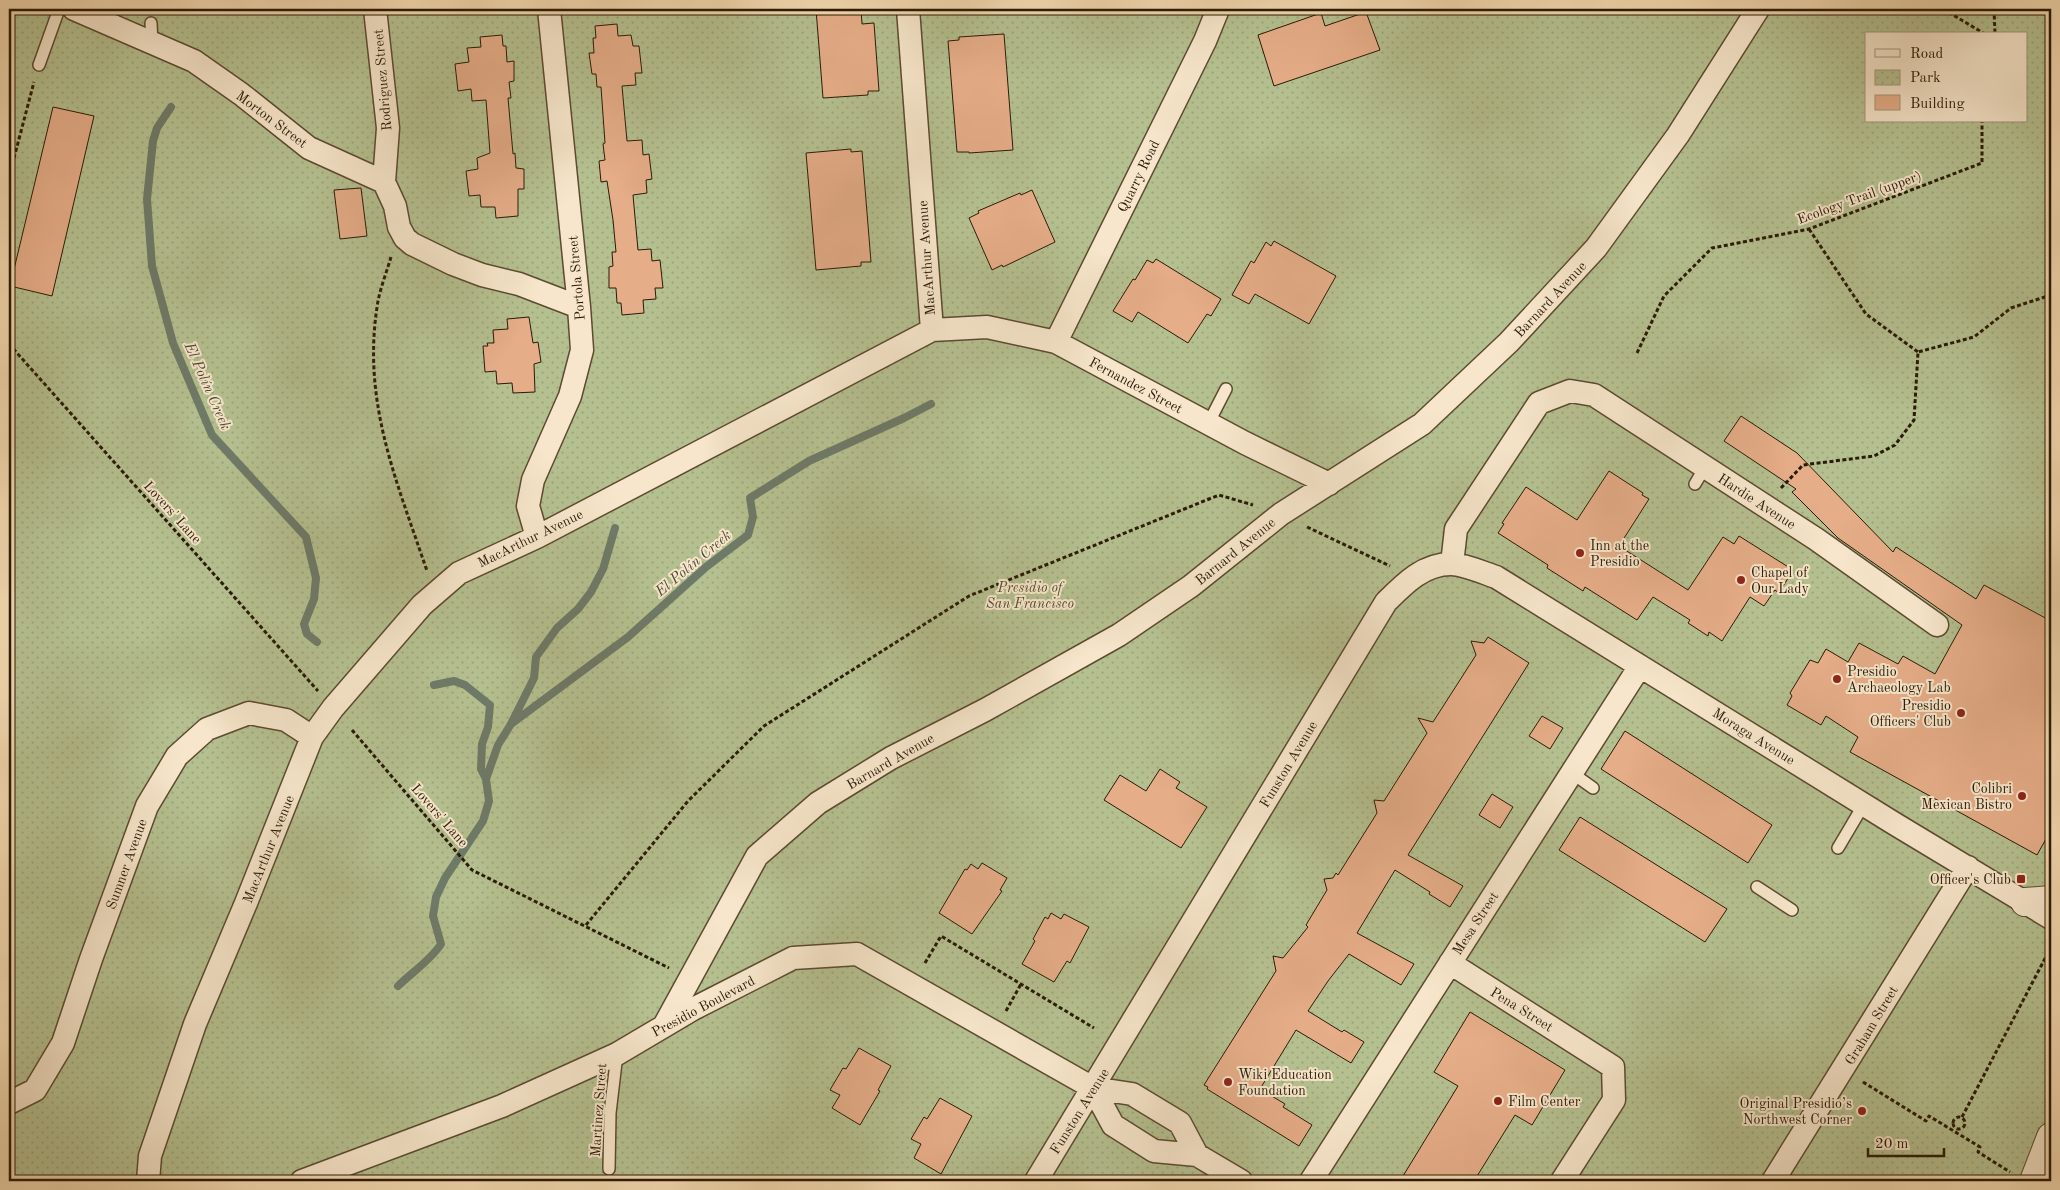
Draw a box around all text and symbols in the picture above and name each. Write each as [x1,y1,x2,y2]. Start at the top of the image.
street label: Rodriguez Street [372,28,394,132]
legend [1865,32,2028,122]
text: Road [1910,47,1944,62]
text: Park [1910,71,1941,86]
street label: Morton Street [233,89,310,151]
text: Building [1910,97,1965,112]
street label: Quarry Road [1115,138,1162,215]
street label: Ecology Trail (upper) [1795,169,1923,227]
street label: MacArthur Avenue [916,200,938,316]
street label: Portola Street [566,235,588,321]
street label: Barnard Avenue [1512,259,1589,340]
water label: El Polín Creek [180,340,233,433]
street label: Fernandez Street [1087,355,1185,416]
street label: Hardie Avenue [1715,472,1798,532]
street label: Lovers' Lane [141,479,204,546]
street label: MacArthur Avenue [476,507,585,570]
street label: Barnard Avenue [1193,515,1278,588]
water label: El Polín Creek [652,528,735,601]
place label: Inn at the Presidio [1590,539,1649,569]
marker: Inn at the Presidio [1574,547,1586,559]
place label: Chapel of Our Lady [1751,566,1810,596]
marker: Chapel of Our Lady [1735,574,1747,586]
park label: Presidio of San Francisco [986,581,1074,611]
place label: Presidio Archaeology Lab [1847,665,1951,695]
marker: Presidio Archaeology Lab [1831,673,1843,685]
place label: Presidio Officers' Club [1870,699,1951,729]
street label: Moraga Avenue [1710,706,1797,768]
marker: Presidio Officers' Club [1955,707,1967,719]
street label: Funston Avenue [1258,719,1320,810]
street label: Barnard Avenue [844,731,937,792]
street label: Lovers' Lane [408,782,470,850]
place label: Colibri Mexican Bistro [1921,782,2012,812]
marker: Colibri Mexican Bistro [2016,790,2028,802]
street label: MacArthur Avenue [241,793,297,905]
street label: Sumner Avenue [104,817,150,912]
place label: Officer's Club [1930,873,2011,887]
marker: Officer's Club [2015,873,2027,885]
street label: Mesa Street [1450,889,1501,958]
street label: Presidio Boulevard [650,974,757,1040]
street label: Graham Street [1843,984,1901,1067]
street label: Pena Street [1488,985,1555,1035]
street label: Martinez Street [589,1062,609,1158]
street label: Funston Avenue [1048,1066,1112,1157]
place label: Wiki Education Foundation [1238,1068,1332,1098]
marker: Wiki Education Foundation [1222,1076,1234,1088]
marker: Film Center [1492,1095,1504,1107]
place label: Film Center [1508,1095,1581,1109]
place label: Original Presidio’s Northwest Corner [1740,1097,1852,1127]
marker: Original Presidio’s Northwest Corner [1856,1105,1868,1117]
scale bar [1868,1125,1944,1157]
text: 20 m [1875,1137,1909,1152]

